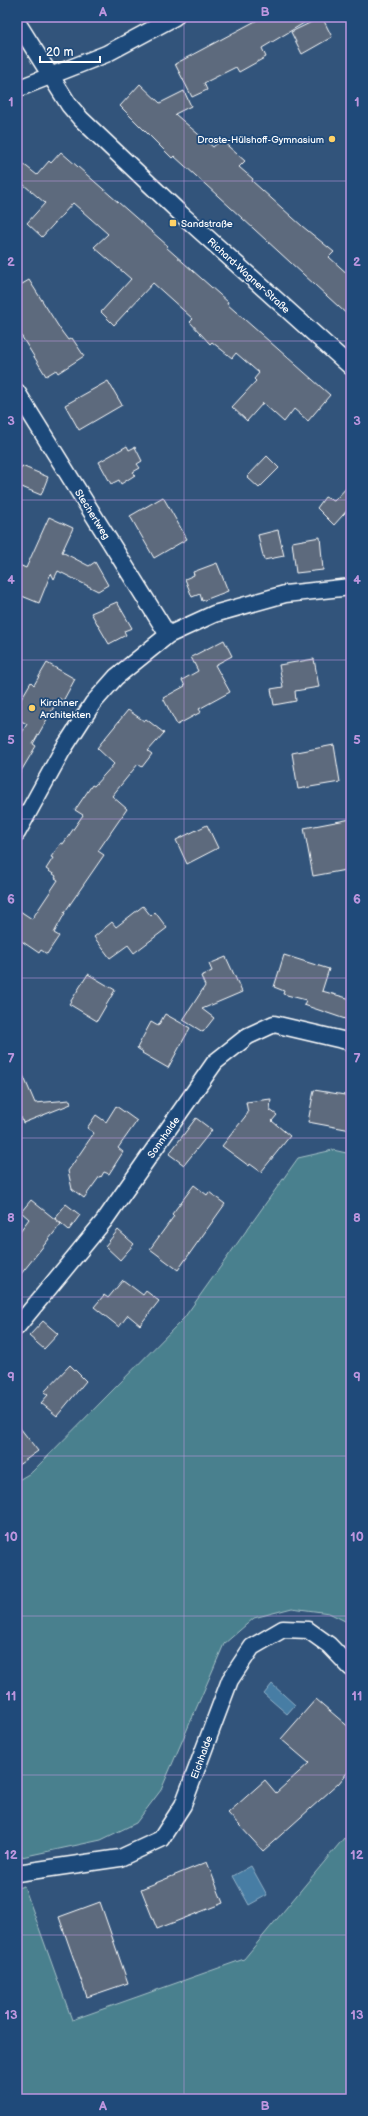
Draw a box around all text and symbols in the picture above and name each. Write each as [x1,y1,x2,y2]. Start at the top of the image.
text: A [98,4,107,20]
text: B [260,4,270,20]
scale bar [40,38,100,64]
text: 20 m [46,45,73,60]
text: 1 [8,94,14,110]
text: 1 [354,94,360,110]
place label: Droste-Hülshoff-Gymnasium [197,134,324,146]
marker: Droste-Hülshoff-Gymnasium [327,134,337,144]
marker: Sandstraße [168,218,178,228]
place label: Sandstraße [181,218,233,230]
street label: Richard-Wagner-Straße [205,236,292,316]
text: 2 [7,254,15,270]
text: 2 [353,254,361,270]
text: 3 [7,413,15,429]
text: 3 [353,413,361,429]
street label: Stechertweg [72,487,112,542]
text: 4 [7,572,15,588]
text: 4 [353,572,361,588]
place label: Kirchner Architekten [40,697,91,721]
marker: Kirchner Architekten [27,703,37,713]
text: 5 [7,732,15,748]
text: 5 [353,732,361,748]
text: 6 [7,891,15,907]
text: 6 [353,891,361,907]
text: 7 [7,1051,15,1067]
text: 7 [353,1051,361,1067]
street label: Sonnhalde [145,1114,183,1161]
text: 8 [7,1210,15,1226]
text: 8 [353,1210,361,1226]
text: 9 [7,1369,15,1385]
text: 9 [353,1369,361,1385]
text: 10 [4,1529,18,1545]
text: 10 [350,1529,364,1545]
text: 11 [6,1688,16,1704]
text: 11 [352,1688,362,1704]
street label: Eichhalde [189,1734,215,1780]
text: 12 [4,1847,18,1863]
text: 12 [350,1847,364,1863]
text: 13 [4,2007,18,2023]
text: 13 [350,2007,364,2023]
text: A [98,2098,107,2114]
text: B [260,2098,270,2114]

